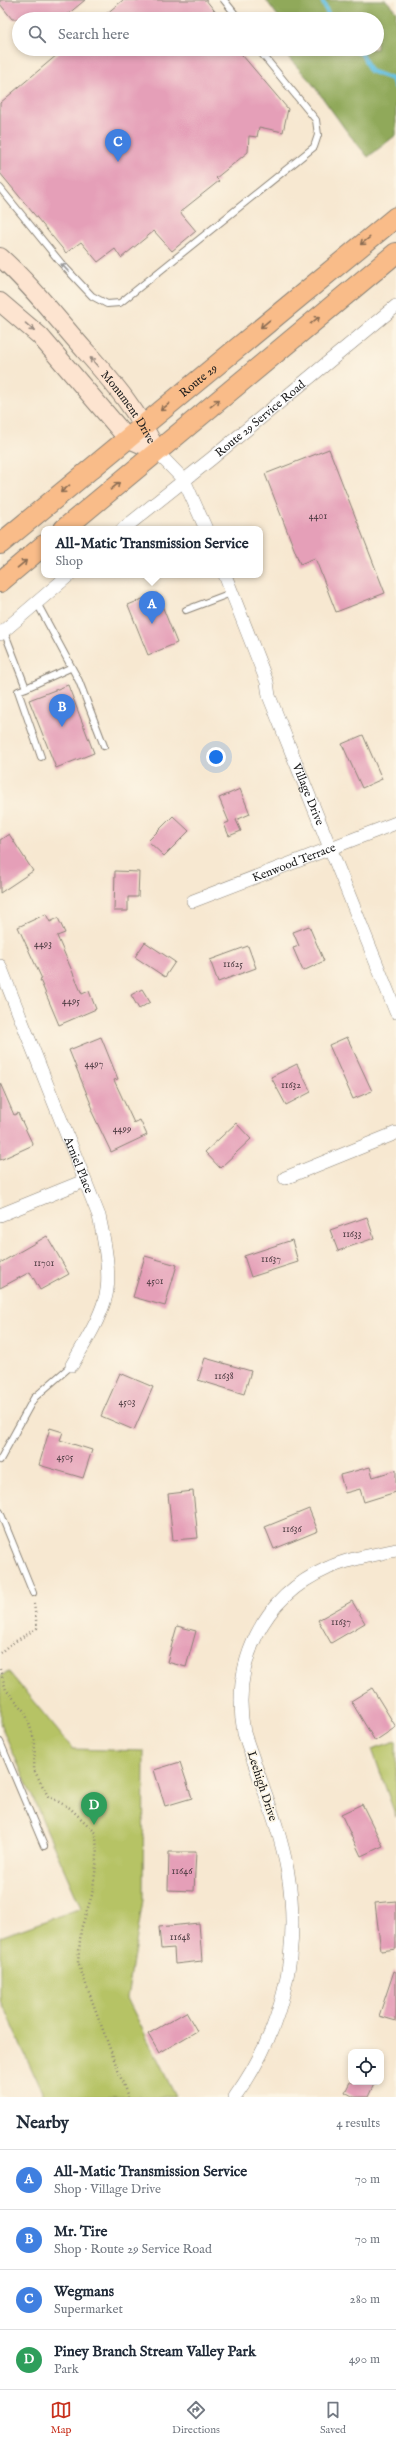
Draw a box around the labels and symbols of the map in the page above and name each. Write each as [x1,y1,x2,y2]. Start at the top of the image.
pin: C [105,129,131,162]
one-way arrow [360,237,371,245]
one-way arrow [61,263,70,273]
one-way arrow [310,316,321,325]
one-way arrow [260,320,271,329]
one-way arrow [24,322,35,331]
one-way arrow [90,357,99,368]
street label: Route 29 [176,360,220,400]
street label: Monument Drive [98,367,159,447]
street label: Route 29 Service Road [212,376,309,460]
one-way arrow [209,398,220,407]
one-way arrow [160,403,171,412]
one-way arrow [110,482,120,491]
one-way arrow [59,485,70,494]
house number: 4401 [309,510,327,523]
one-way arrow [17,559,27,568]
pin: A [139,591,165,624]
pin: B [49,694,75,727]
your location [206,747,226,767]
street label: Village Drive [289,760,328,828]
street label: Kenwood Terrace [250,839,338,885]
house number: 4493 [34,938,52,951]
house number: 11625 [223,958,243,971]
house number: 4495 [62,995,80,1008]
house number: 4497 [85,1058,104,1071]
house number: 11632 [281,1079,301,1092]
house number: 4499 [113,1123,131,1136]
street label: Arniel Place [60,1134,97,1196]
house number: 11633 [342,1228,362,1241]
house number: 11637 [261,1253,281,1266]
house number: 11701 [34,1257,55,1270]
house number: 4501 [146,1275,164,1288]
house number: 11638 [214,1370,234,1383]
house number: 4503 [118,1396,136,1409]
house number: 4505 [57,1451,74,1464]
house number: 11636 [282,1523,303,1536]
house number: 11637 [331,1616,351,1629]
street label: Leehigh Drive [244,1749,281,1823]
pin: D [81,1792,107,1825]
house number: 11646 [172,1865,193,1878]
house number: 11648 [170,1931,190,1944]

